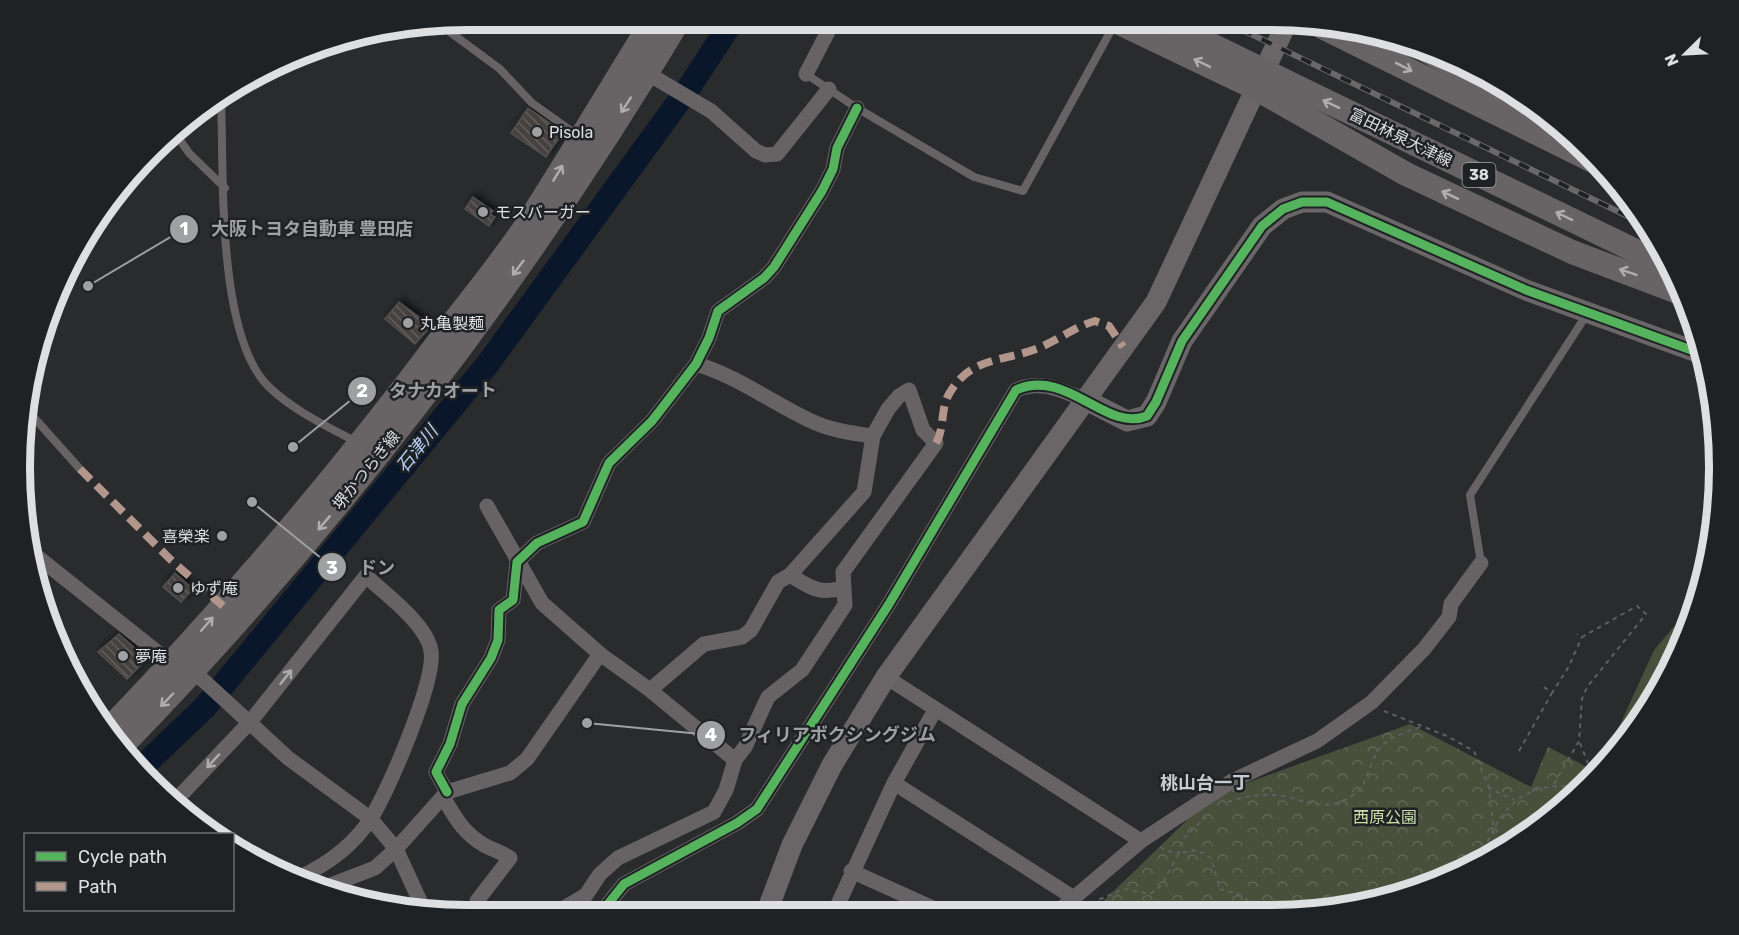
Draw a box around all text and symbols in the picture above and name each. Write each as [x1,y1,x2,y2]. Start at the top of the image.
north arrow [1655,24,1715,84]
text: N [1661,51,1683,69]
one-way arrow [1194,56,1212,68]
one-way arrow [1394,62,1412,74]
one-way arrow [620,96,632,113]
one-way arrow [1323,97,1341,109]
street label: 富田林泉大津線 [1346,104,1455,171]
place label: Pisola [549,123,593,142]
marker: Pisola [530,125,544,139]
road number: 38 [1462,163,1496,187]
one-way arrow [552,165,564,182]
one-way arrow [1441,188,1459,200]
place label: モスバーガー [495,203,591,222]
marker: モスバーガー [476,205,490,219]
one-way arrow [1555,210,1573,221]
callout: 大阪トヨタ自動車 豊田店 [169,211,425,247]
text: 1 [180,218,188,240]
text: 大阪トヨタ自動車 豊田店 [211,218,413,240]
one-way arrow [512,259,525,275]
one-way arrow [1619,265,1638,276]
place label: 丸亀製麺 [420,314,484,333]
marker: 丸亀製麺 [401,316,415,330]
callout: タナカオート [347,373,509,409]
text: 2 [356,380,368,402]
text: タナカオート [389,380,497,402]
water label: 石津川 [391,420,444,477]
street label: 堺かつらぎ線 [329,427,404,514]
one-way arrow [317,515,330,531]
place label: 喜榮楽 [162,527,210,546]
marker: 喜榮楽 [215,529,229,543]
callout: ドン [317,549,407,585]
text: 3 [326,557,338,579]
text: ドン [359,557,395,579]
place label: ゆず庵 [190,579,238,598]
marker: ゆず庵 [171,581,185,595]
one-way arrow [200,616,213,632]
place label: 夢庵 [135,647,167,666]
marker: 夢庵 [116,649,130,663]
one-way arrow [279,669,292,685]
one-way arrow [159,693,174,708]
callout: フィリアボクシングジム [696,717,948,753]
text: 4 [705,724,717,746]
text: フィリアボクシングジム [738,724,936,746]
one-way arrow [206,754,220,769]
district label: 桃山台一丁 [1160,772,1250,794]
park label: 西原公園 [1353,808,1417,827]
legend [24,833,234,911]
text: Cycle path [78,846,167,868]
text: Path [78,876,117,898]

